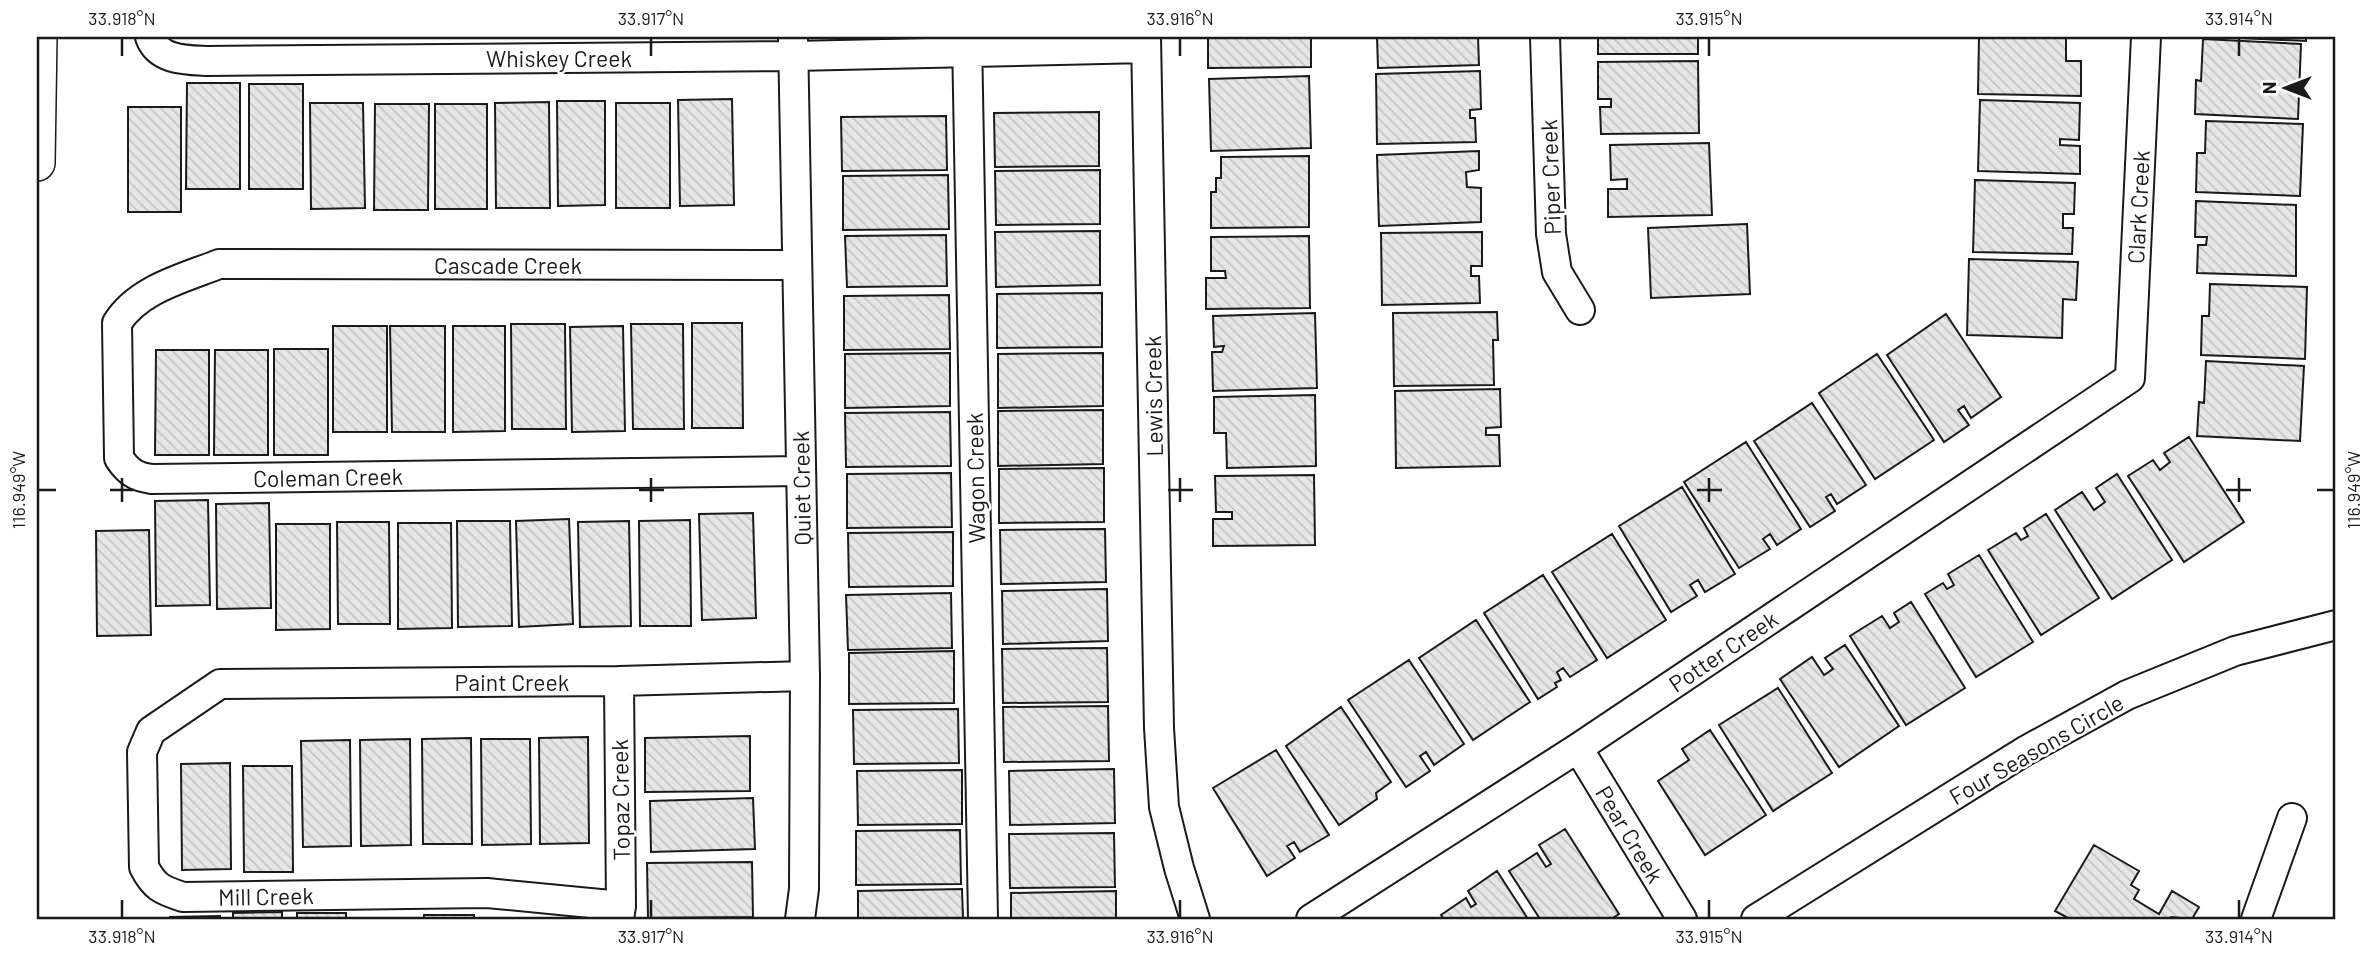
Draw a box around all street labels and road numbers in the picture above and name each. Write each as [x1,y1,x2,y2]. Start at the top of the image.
street label: Whiskey Creek [486,44,632,72]
street label: Piper Creek [1534,119,1566,235]
street label: Clark Creek [2121,149,2155,265]
street label: Cascade Creek [434,251,582,279]
street label: Lewis Creek [1138,335,1168,457]
street label: Wagon Creek [960,412,990,544]
street label: Quiet Creek [786,430,816,546]
street label: Coleman Creek [253,462,403,492]
street label: Potter Creek [1663,604,1783,698]
street label: Paint Creek [455,668,569,696]
street label: Four Seasons Circle [1944,688,2128,810]
street label: Topaz Creek [605,739,635,861]
street label: Pear Creek [1590,780,1670,888]
street label: Mill Creek [218,881,314,911]

